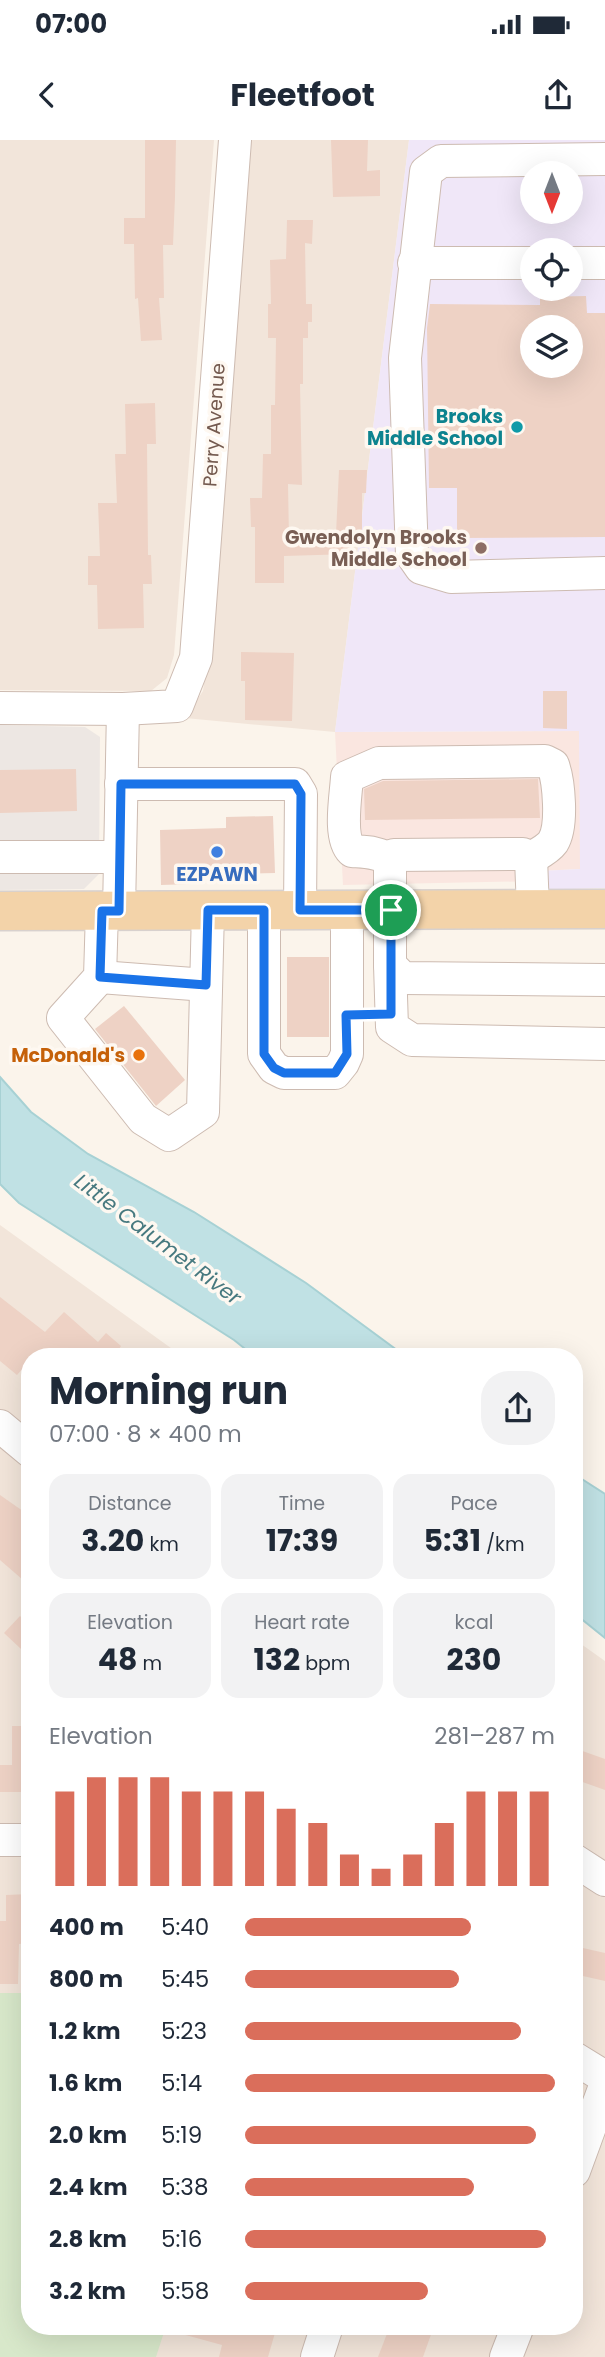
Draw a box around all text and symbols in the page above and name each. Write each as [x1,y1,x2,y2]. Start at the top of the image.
text: 07:00 [35,6,107,42]
text: Fleetfoot [230,72,375,117]
icon: back [28,76,66,114]
icon: share [539,76,577,114]
north arrow [520,161,583,224]
map controls [520,161,583,378]
button: locate [520,238,583,301]
button: layers [520,315,583,378]
street label: Perry Avenue [196,362,232,488]
place label: Brooks Middle School [367,403,503,452]
marker: Brooks Middle School [509,419,525,435]
place label: Gwendolyn Brooks Middle School [285,524,467,573]
marker: Gwendolyn Brooks Middle School [473,540,489,556]
marker: EZPAWN [209,844,225,860]
place label: EZPAWN [176,861,258,888]
pin [361,880,421,940]
icon: arrive [372,891,410,929]
place label: McDonald's [11,1042,125,1069]
marker: McDonald's [131,1047,147,1063]
water label: Little Calumet River [69,1167,248,1312]
text: Morning run [49,1364,288,1417]
button: share [481,1371,555,1445]
text: 07:00 · 8 × 400 m [49,1418,242,1450]
text: Distance [88,1490,172,1517]
text: Time [279,1490,325,1517]
text: Pace [450,1490,498,1517]
text: 3.20 [81,1519,144,1562]
text: 17:39 [266,1519,338,1562]
text: 5:31 [424,1519,481,1562]
text: km [144,1531,179,1558]
text: /km [481,1531,524,1558]
text: Elevation [87,1609,173,1636]
text: Heart rate [254,1609,350,1636]
text: kcal [455,1609,493,1636]
text: 48 [98,1638,138,1681]
text: 132 [254,1638,300,1681]
text: 230 [447,1638,501,1681]
text: m [138,1650,162,1677]
text: bpm [300,1650,350,1677]
text: Elevation [49,1720,153,1752]
text: 281–287 m [434,1720,555,1752]
text: 400 m [49,1911,124,1943]
text: 5:40 [161,1911,209,1943]
text: 800 m [49,1963,123,1995]
text: 5:45 [161,1963,209,1995]
text: 1.2 km [49,2015,121,2047]
text: 5:23 [161,2015,207,2047]
text: 1.6 km [49,2067,122,2099]
text: 5:14 [161,2067,202,2099]
text: 2.0 km [49,2119,127,2151]
text: 5:19 [161,2119,202,2151]
text: 2.4 km [49,2171,128,2203]
text: 5:38 [161,2171,208,2203]
text: 2.8 km [49,2223,127,2255]
text: 5:16 [161,2223,202,2255]
text: 3.2 km [49,2275,126,2307]
text: 5:58 [161,2275,209,2307]

